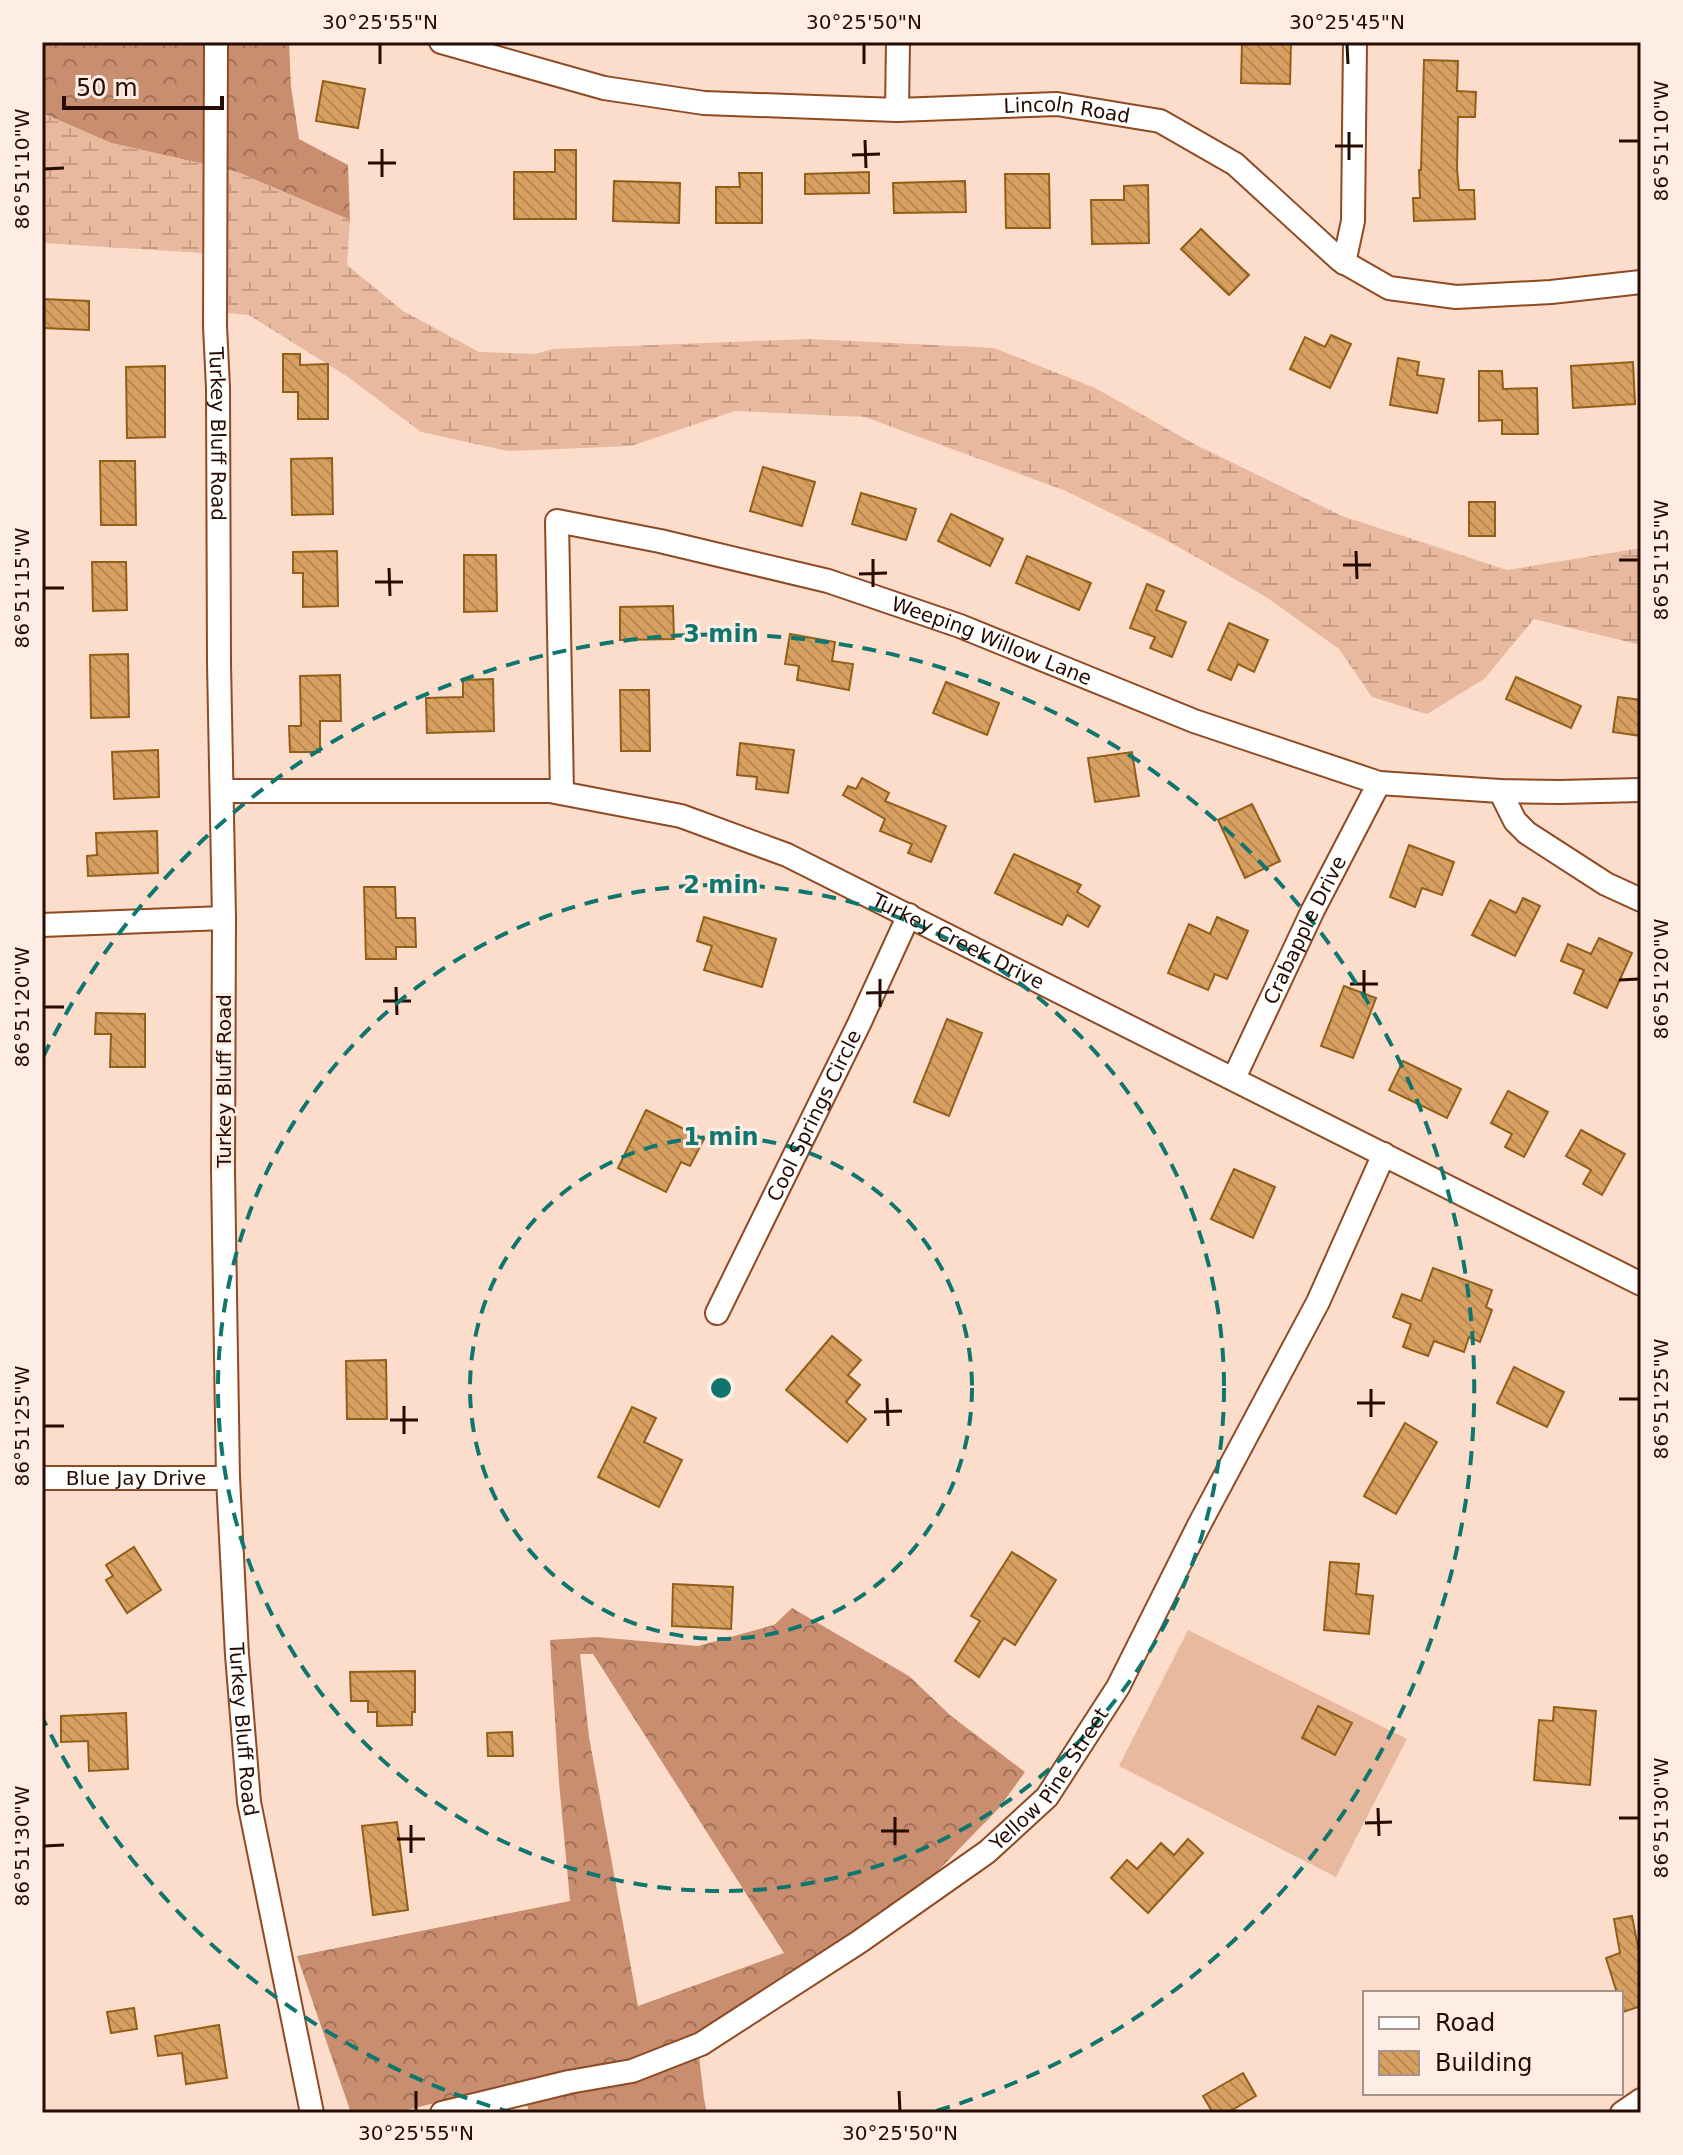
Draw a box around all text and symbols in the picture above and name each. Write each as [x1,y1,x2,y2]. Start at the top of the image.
text: 30°25'55"N [322,10,438,34]
text: 30°25'50"N [806,10,922,34]
text: 30°25'45"N [1289,10,1405,34]
scale bar [64,60,222,110]
text: 50 m [76,74,138,102]
text: 86°51'10"W [1649,80,1673,201]
street label: Lincoln Road [1003,92,1132,128]
text: 86°51'10"W [10,108,34,229]
street label: Turkey Bluff Road [204,345,230,521]
text: 86°51'15"W [1649,499,1673,620]
text: 86°51'15"W [10,527,34,648]
street label: Weeping Willow Lane [888,592,1095,690]
text: 3 min [683,620,759,648]
street label: Crabapple Drive [1258,852,1351,1008]
text: 2 min [683,871,759,899]
street label: Turkey Creek Drive [867,887,1048,994]
text: 86°51'20"W [1649,918,1673,1039]
text: 86°51'20"W [10,946,34,1067]
street label: Turkey Bluff Road [212,994,236,1169]
street label: Cool Springs Circle [762,1026,866,1205]
text: 1 min [683,1123,759,1151]
text: 86°51'25"W [1649,1338,1673,1459]
text: 86°51'25"W [10,1365,34,1486]
centre of rings [707,1374,735,1402]
street label: Blue Jay Drive [66,1466,206,1490]
street label: Turkey Bluff Road [224,1641,264,1818]
street label: Yellow Pine Street [984,1703,1114,1856]
text: 86°51'30"W [1649,1757,1673,1878]
text: 86°51'30"W [10,1785,34,1906]
legend [1363,1991,1623,2095]
text: Road [1435,2009,1495,2037]
text: Building [1435,2049,1532,2077]
text: 30°25'55"N [358,2121,474,2145]
text: 30°25'50"N [842,2121,958,2145]

